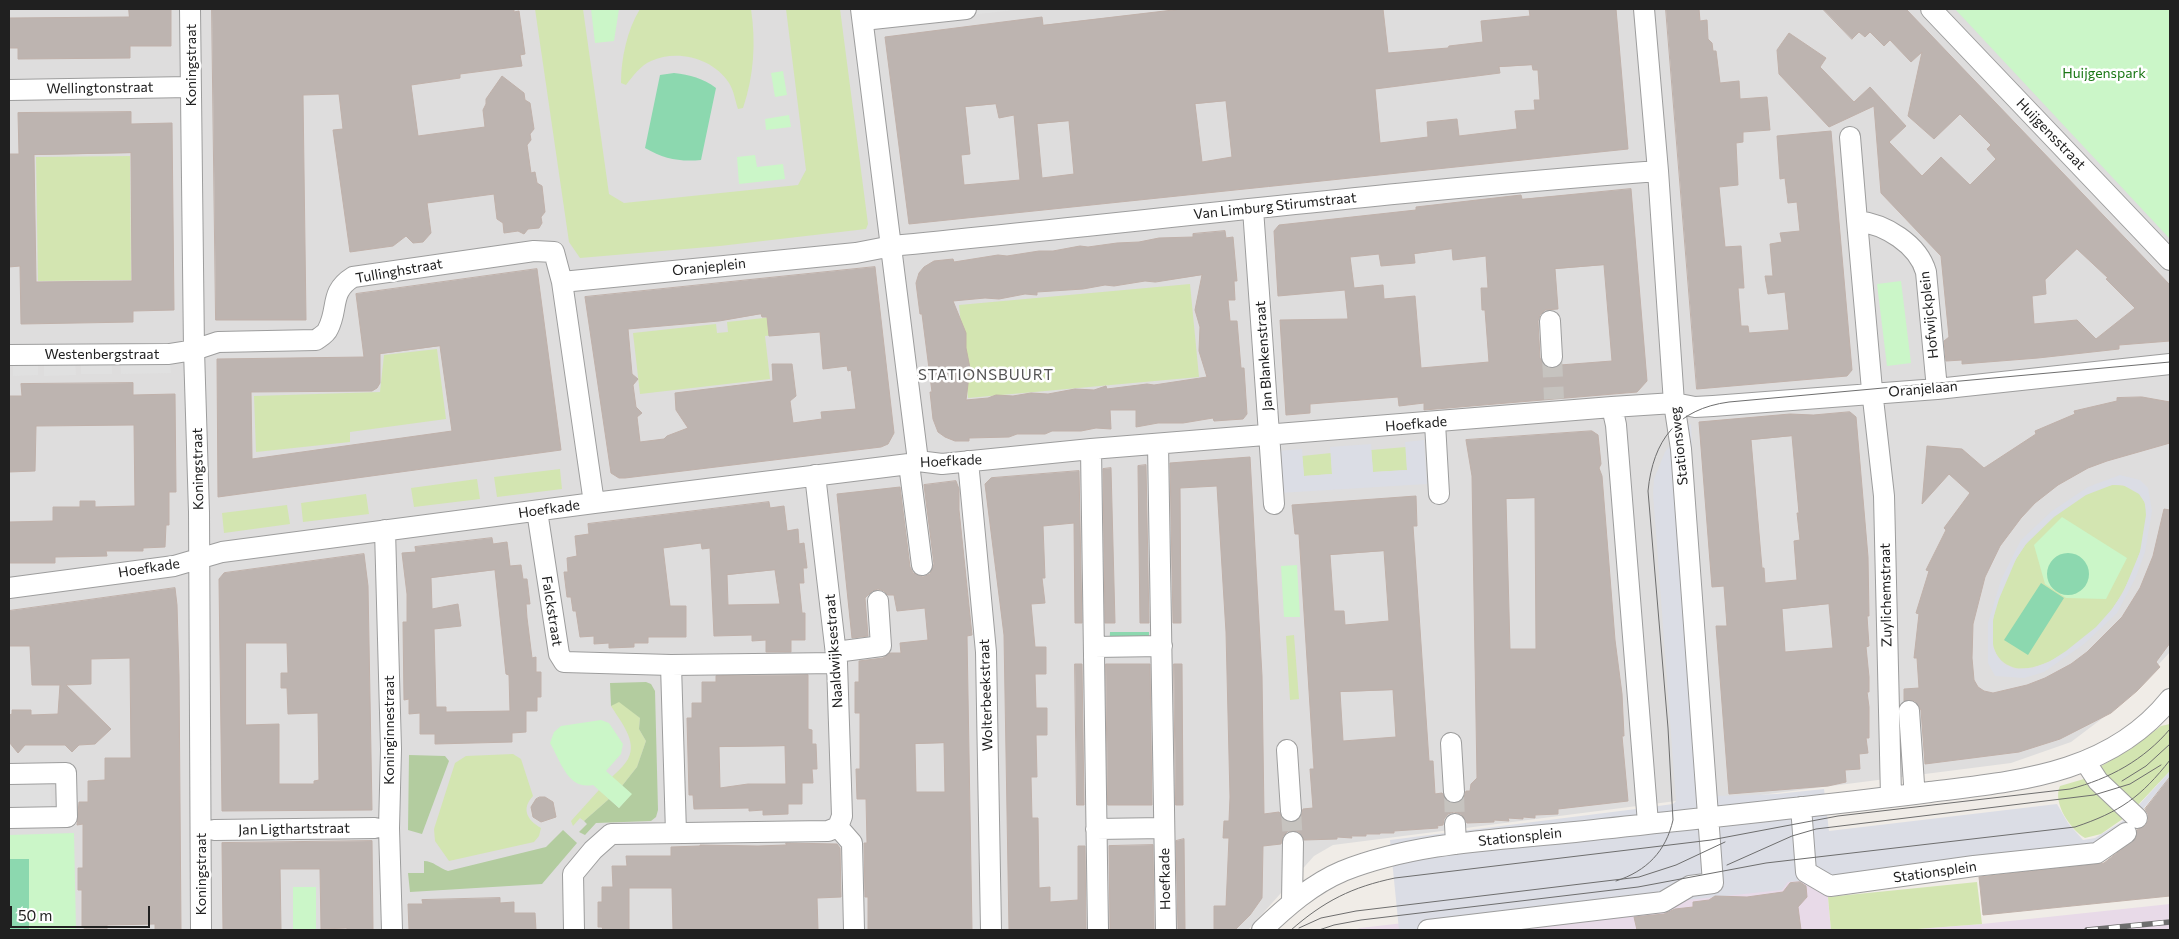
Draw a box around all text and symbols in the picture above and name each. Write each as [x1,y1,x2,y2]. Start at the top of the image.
street label: Koningstraat [183,24,199,106]
park label: Huijgenspark [2062,65,2146,81]
street label: Wellingtonstraat [46,79,154,97]
street label: Huijgensstraat [2013,95,2089,173]
street label: Van Limburg Stirumstraat [1193,189,1357,223]
street label: Tullinghstraat [354,255,444,287]
street label: Oranjeplein [671,255,747,279]
street label: Hofwijckplein [1916,270,1942,360]
street label: Jan Blankenstraat [1252,300,1276,412]
street label: Westenbergstraat [45,346,159,362]
district label: STATIONSBUURT [916,366,1056,384]
street label: Oranjelaan [1888,378,1958,400]
street label: Stationsweg [1667,406,1691,486]
street label: Hoefkade [1384,413,1448,435]
street label: Koningstraat [189,428,207,510]
street label: Hoefkade [920,451,982,471]
street label: Hoefkade [517,496,581,522]
street label: Zuylichemstraat [1877,543,1895,647]
street label: Hoefkade [117,555,181,581]
street label: Falckstraat [538,575,566,647]
street label: Naaldwijksestraat [822,593,846,709]
street label: Wolterbeekstraat [976,639,996,751]
street label: Koninginnestraat [381,675,397,785]
street label: Jan Ligthartstraat [238,820,350,838]
street label: Stationsplein [1477,824,1563,850]
street label: Koningstraat [193,833,209,915]
street label: Hoefkade [1156,848,1174,910]
street label: Stationsplein [1892,858,1978,886]
scale bar [12,896,152,928]
text: 50 m [18,906,52,924]

